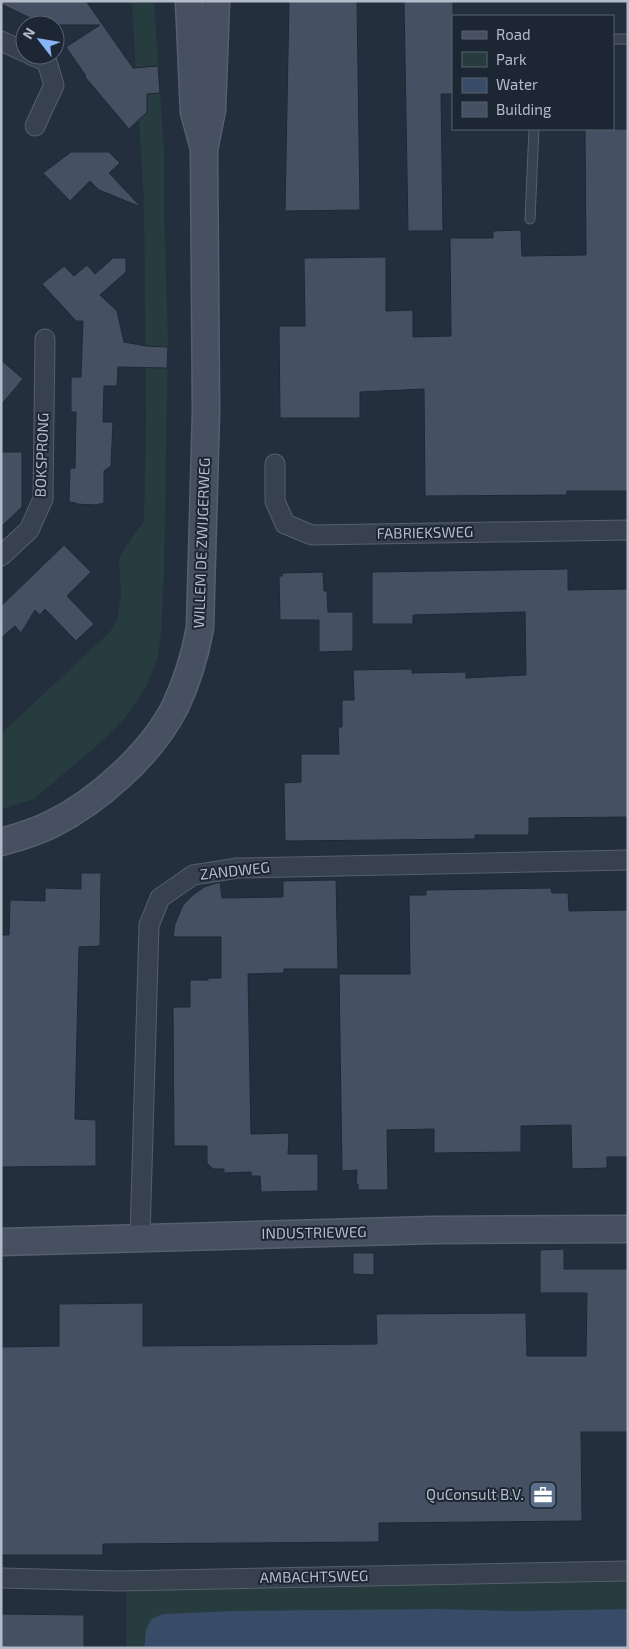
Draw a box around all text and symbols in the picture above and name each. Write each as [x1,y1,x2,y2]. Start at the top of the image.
north arrow [15,15,65,65]
legend [452,15,614,130]
text: N [19,24,38,42]
text: Road [496,25,531,43]
text: Park [496,50,527,68]
text: Water [496,75,538,93]
text: Building [496,100,552,118]
street label: BOKSPRONG [31,412,51,498]
street label: WILLEM DE ZWIJGERWEG [189,457,213,629]
street label: FABRIEKSWEG [376,522,474,542]
street label: ZANDWEG [199,857,271,883]
street label: INDUSTRIEWEG [261,1222,367,1242]
office icon: QuConsult B.V. [528,1480,558,1510]
place label: QuConsult B.V. [426,1485,524,1504]
street label: AMBACHTSWEG [259,1566,368,1586]

